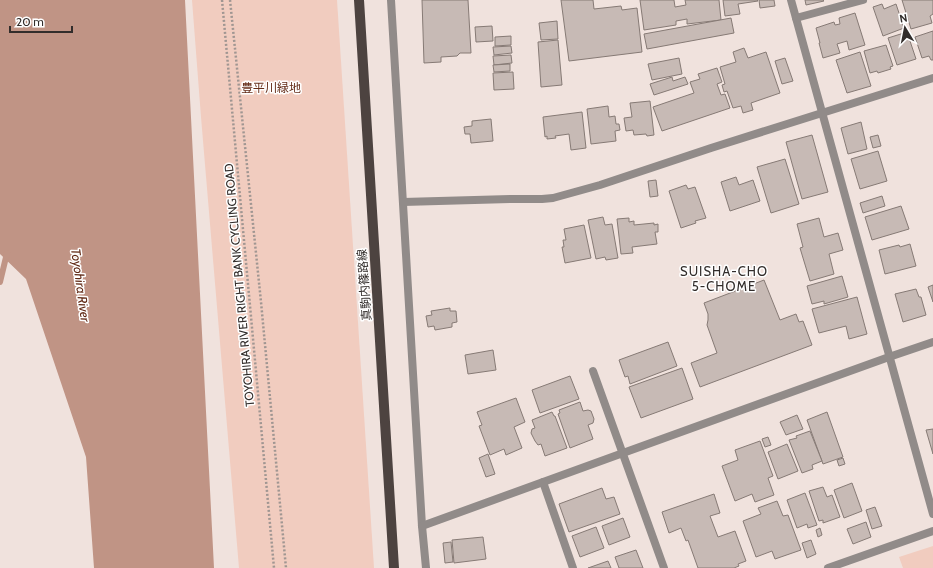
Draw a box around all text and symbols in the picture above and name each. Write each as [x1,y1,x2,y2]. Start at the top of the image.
scale bar [10,8,72,34]
north arrow [885,8,925,48]
text: N [898,11,908,26]
text: 20 m [16,14,44,29]
park label: 豊平川緑地 [241,80,301,95]
street label: TOYOHIRA RIVER RIGHT BANK CYCLING ROAD [221,162,257,407]
water label: Toyohira River [68,247,94,324]
street label: 真駒内篠路線 [354,249,374,321]
district label: SUISHA-CHO 5-CHOME [680,263,768,294]

